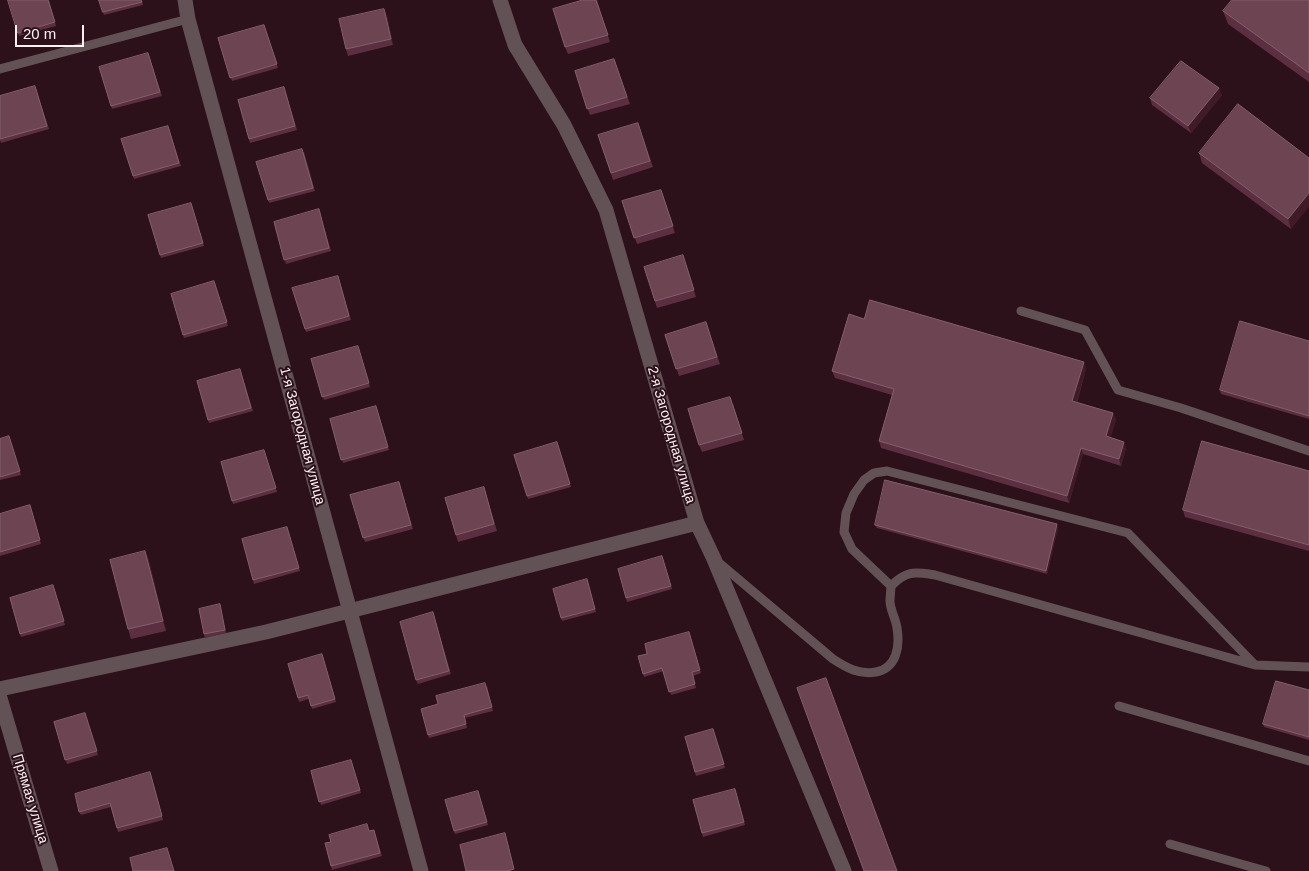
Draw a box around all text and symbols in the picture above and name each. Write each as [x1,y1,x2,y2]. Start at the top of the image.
scale bar [18,15,86,47]
text: 20 m [23,25,56,42]
street label: 1-я Загородная улица [276,365,328,507]
street label: 2-я Загородная улица [643,365,699,505]
street label: Прямая улица [8,752,52,846]

